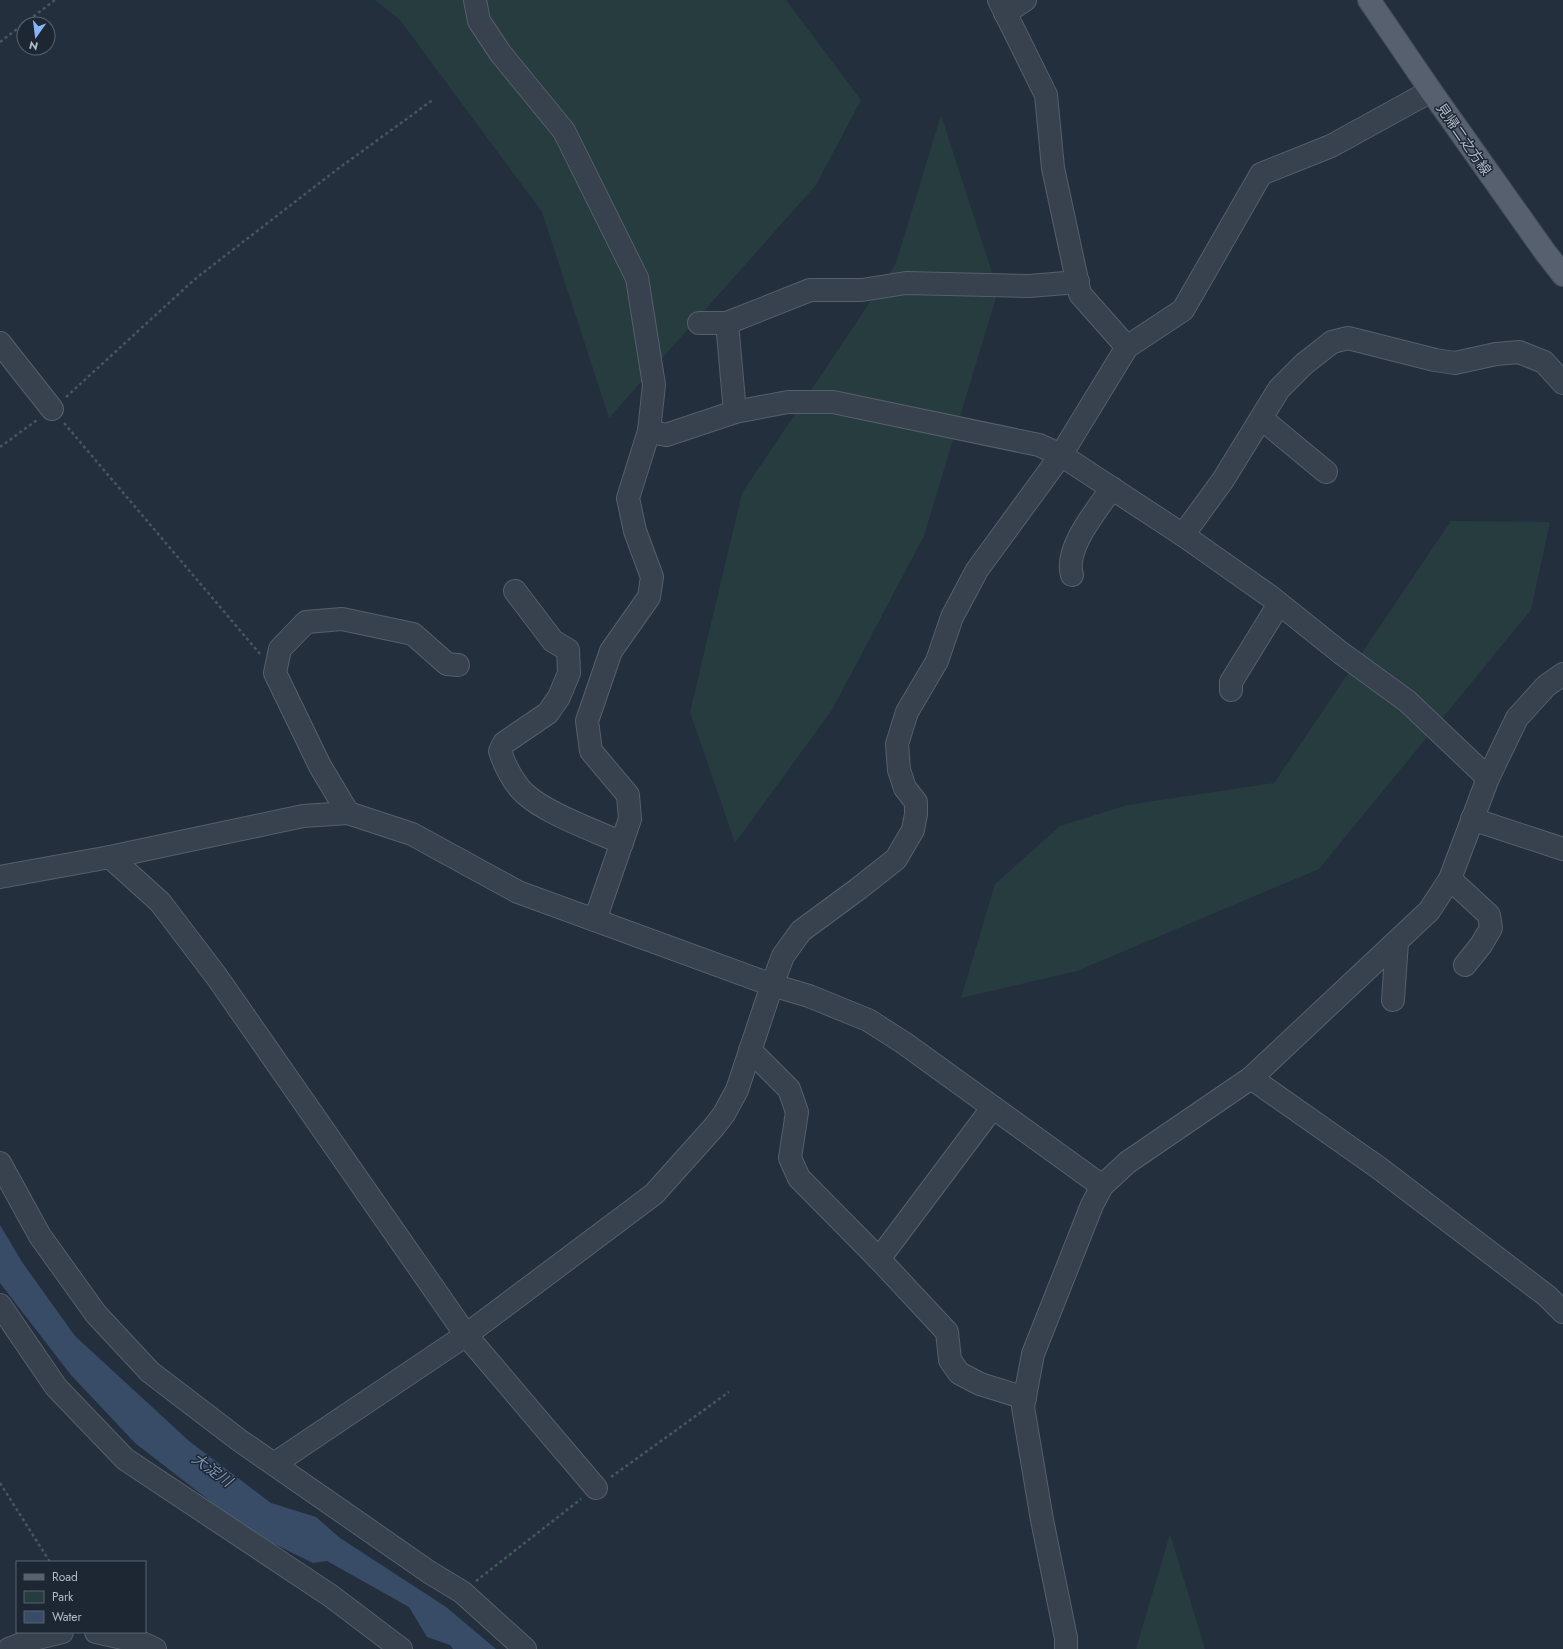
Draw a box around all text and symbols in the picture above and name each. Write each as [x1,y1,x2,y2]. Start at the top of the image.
north arrow [16,16,56,56]
text: N [27,37,40,55]
street label: 見帰二之方線 [1432,99,1496,179]
water label: 大淀川 [187,1448,238,1493]
legend [16,1561,146,1633]
text: Road [52,1568,78,1586]
text: Park [52,1588,74,1606]
text: Water [52,1608,83,1626]

